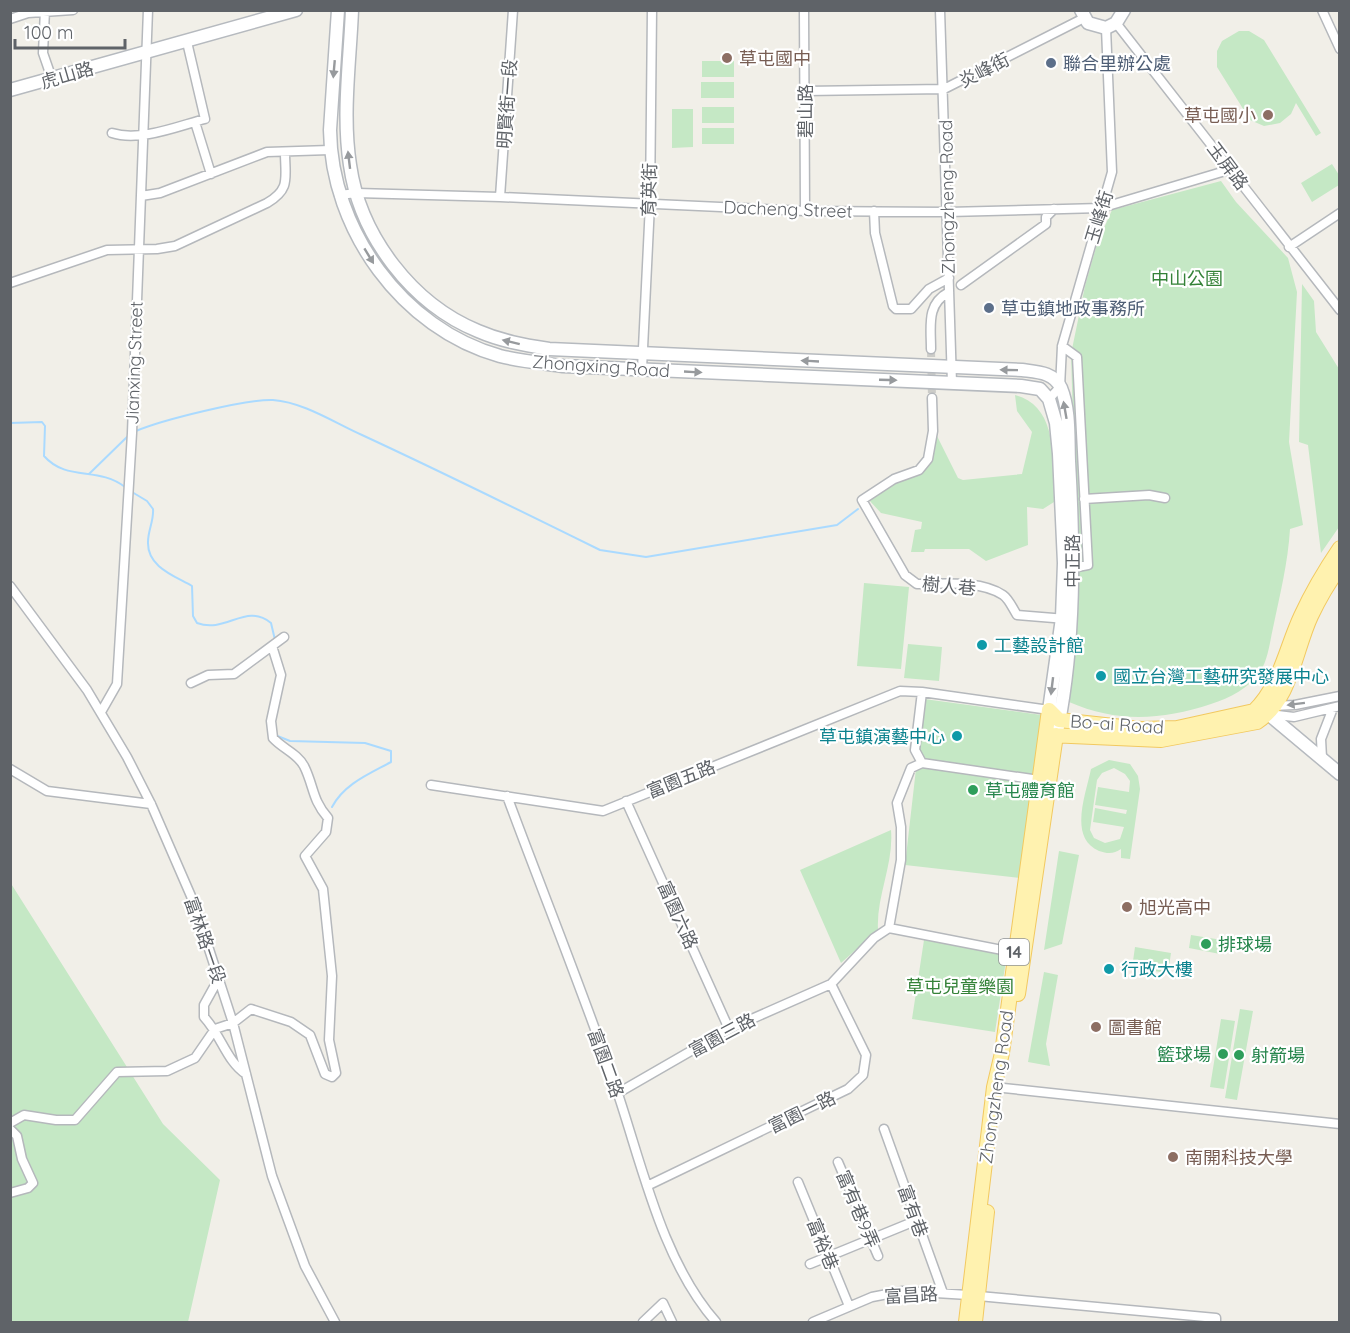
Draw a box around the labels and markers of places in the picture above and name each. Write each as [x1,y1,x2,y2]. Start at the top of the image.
place label: 草屯國中 [739,47,811,70]
marker: 草屯國中 [720,51,734,65]
place label: 聯合里辦公處 [1063,52,1171,75]
marker: 聯合里辦公處 [1044,56,1058,70]
place label: 草屯國小 [1184,104,1256,127]
marker: 草屯國小 [1261,108,1275,122]
place label: 草屯鎮地政事務所 [1001,297,1145,320]
marker: 草屯鎮地政事務所 [982,301,996,315]
place label: 工藝設計館 [994,634,1084,657]
marker: 工藝設計館 [975,638,989,652]
place label: 國立台灣工藝研究發展中心 [1113,665,1329,688]
marker: 國立台灣工藝研究發展中心 [1094,669,1108,683]
place label: 草屯鎮演藝中心 [819,725,945,748]
marker: 草屯鎮演藝中心 [950,729,964,743]
place label: 草屯體育館 [985,779,1075,802]
marker: 草屯體育館 [966,783,980,797]
place label: 旭光高中 [1139,896,1211,919]
marker: 旭光高中 [1120,900,1134,914]
place label: 排球場 [1218,933,1272,956]
marker: 排球場 [1199,937,1213,951]
place label: 行政大樓 [1121,958,1193,981]
marker: 行政大樓 [1102,962,1116,976]
place label: 圖書館 [1108,1016,1162,1039]
marker: 圖書館 [1089,1020,1103,1034]
place label: 籃球場 [1157,1043,1211,1066]
place label: 射箭場 [1251,1044,1305,1067]
marker: 籃球場 [1216,1047,1230,1061]
marker: 射箭場 [1232,1048,1246,1062]
place label: 南開科技大學 [1185,1146,1293,1169]
marker: 南開科技大學 [1166,1150,1180,1164]

